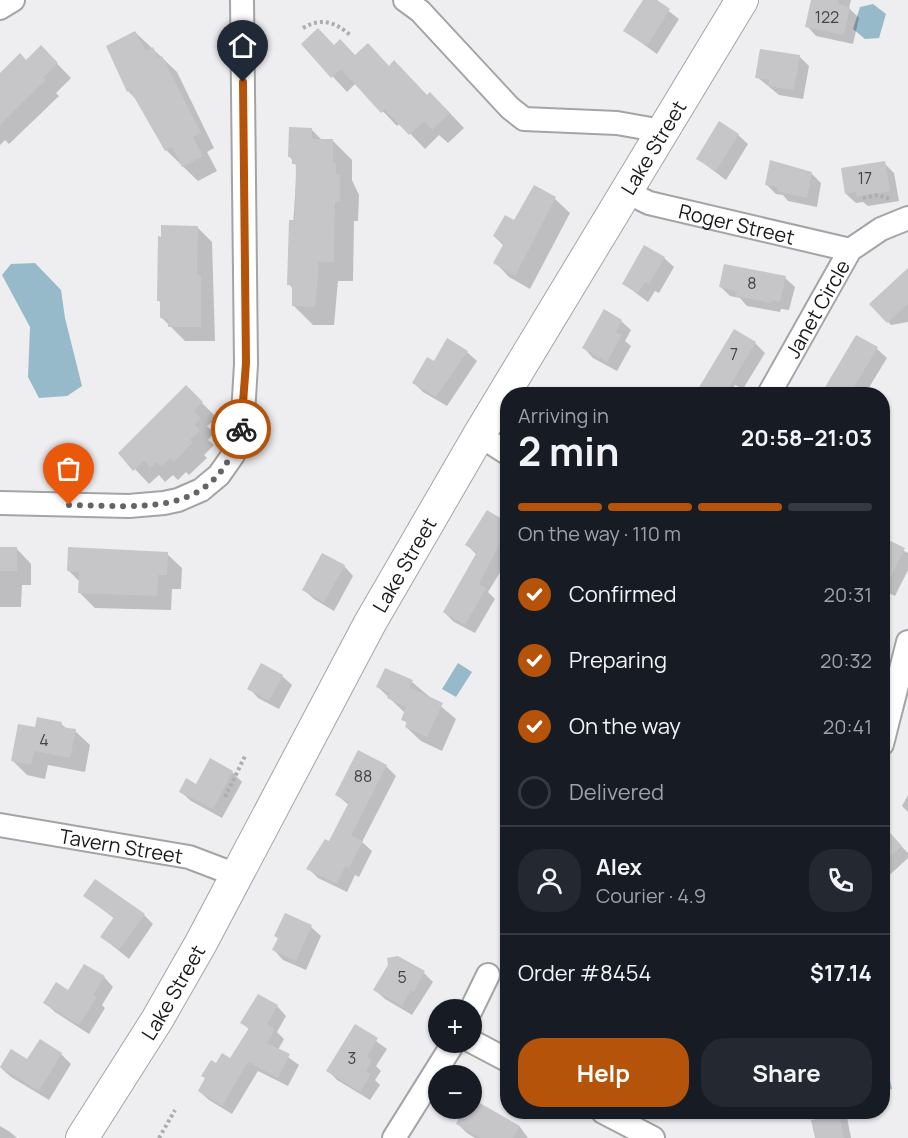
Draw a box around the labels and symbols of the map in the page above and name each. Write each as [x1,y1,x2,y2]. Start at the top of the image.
house number: 122 [815,6,839,28]
pin [217,20,268,82]
street label: Lake Street [614,95,692,199]
house number: 17 [858,167,872,189]
street label: Roger Street [676,197,797,250]
street label: Janet Circle [779,254,856,363]
house number: 8 [747,272,757,294]
house number: 7 [730,343,738,365]
courier [211,399,271,459]
pin [43,443,94,505]
street label: Lake Street [366,512,442,617]
house number: 4 [39,729,49,751]
house number: 88 [354,765,372,787]
street label: Tavern Street [58,822,185,869]
street label: Lake Street [135,940,211,1045]
house number: 5 [397,966,407,988]
house number: 3 [348,1047,356,1069]

